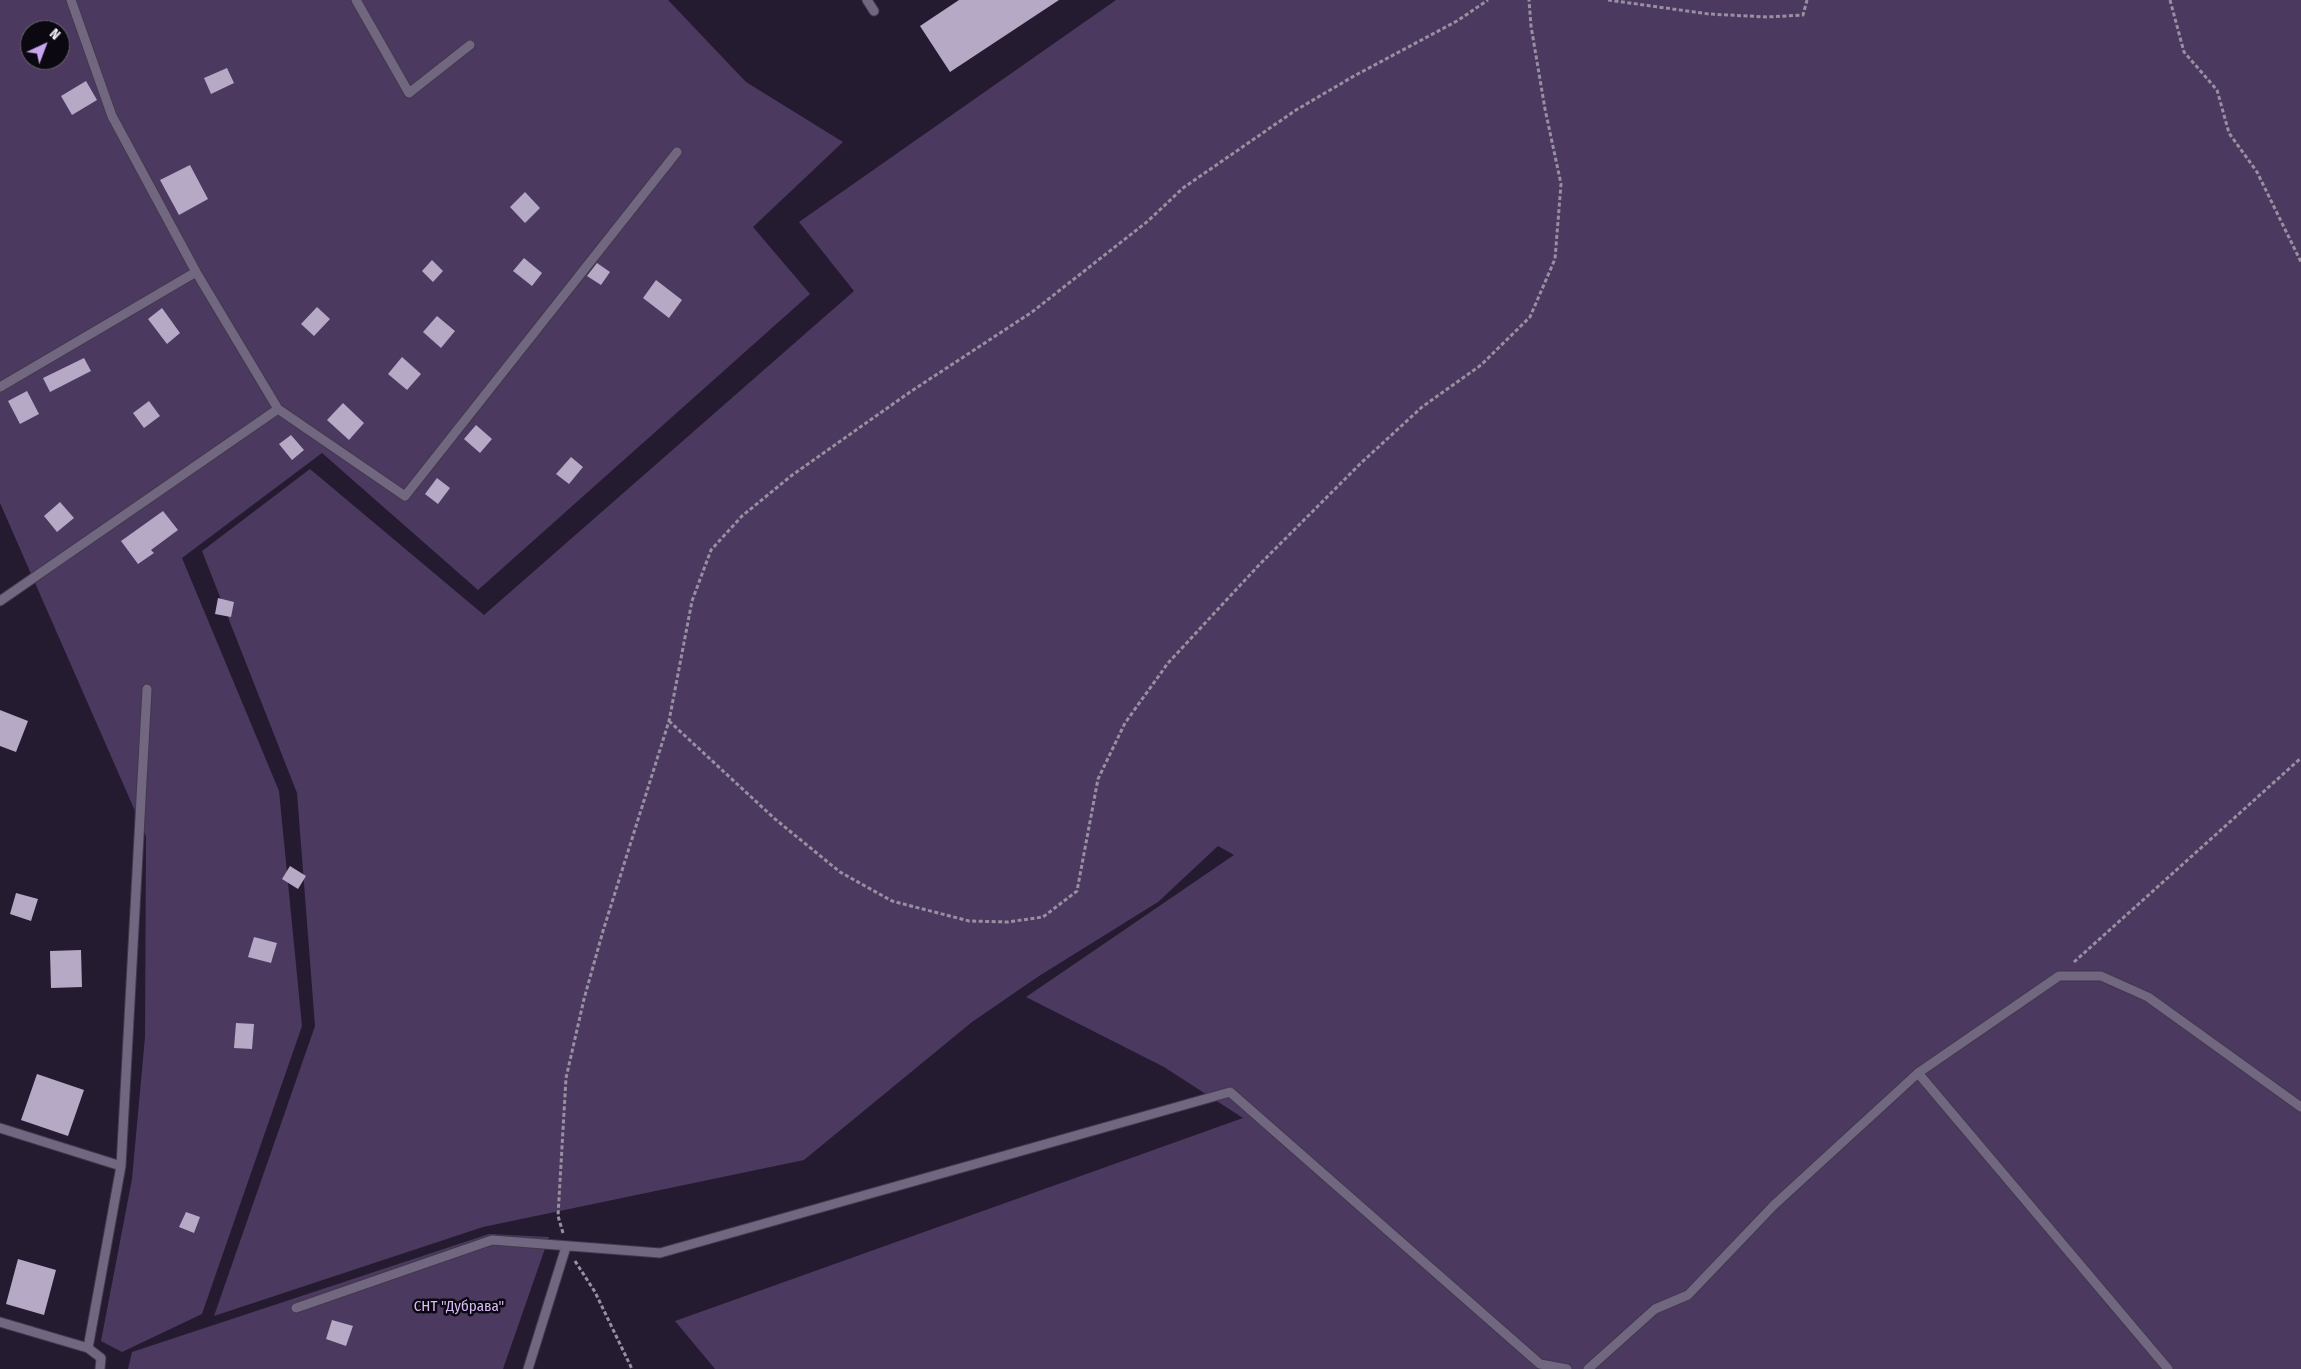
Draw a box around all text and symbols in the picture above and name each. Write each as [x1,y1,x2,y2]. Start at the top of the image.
north arrow [20,20,70,70]
text: N [46,25,64,43]
park label: СНТ "Дубрава" [414,1298,504,1316]

